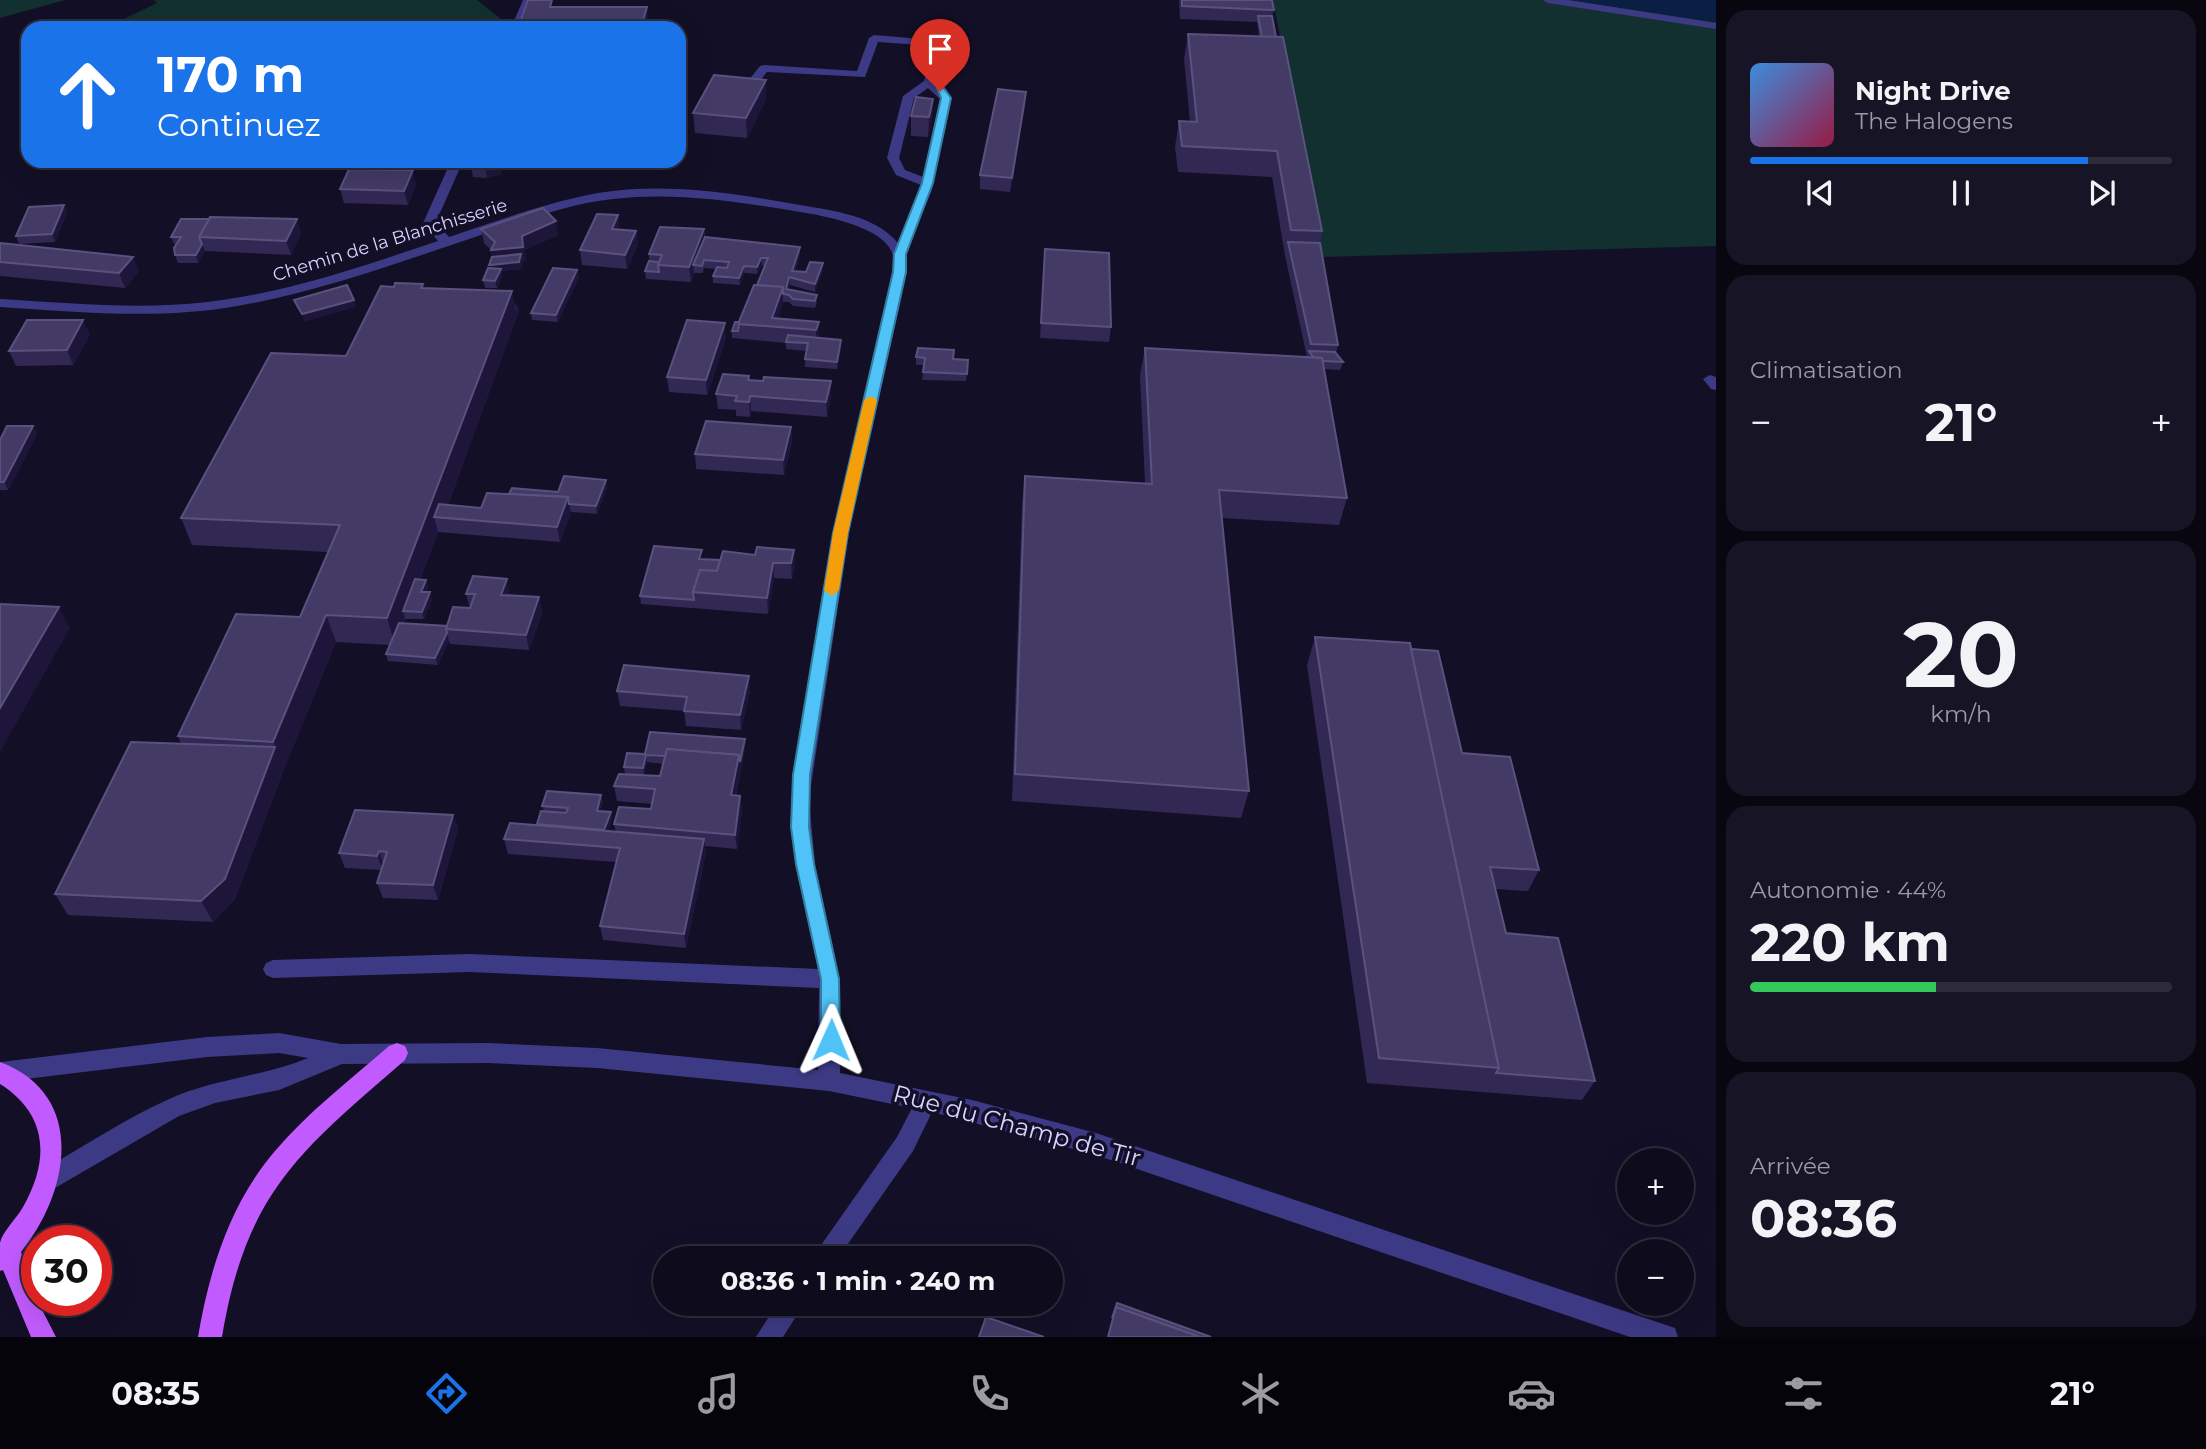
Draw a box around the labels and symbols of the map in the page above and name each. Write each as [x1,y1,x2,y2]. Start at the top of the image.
pin [910,19,970,91]
street label: Chemin de la Blanchisserie [270,194,510,286]
position arrow [794,1003,868,1077]
street label: Rue du Champ de Tir [890,1078,1144,1173]
speed limit sign: 30 [21,1225,112,1316]

